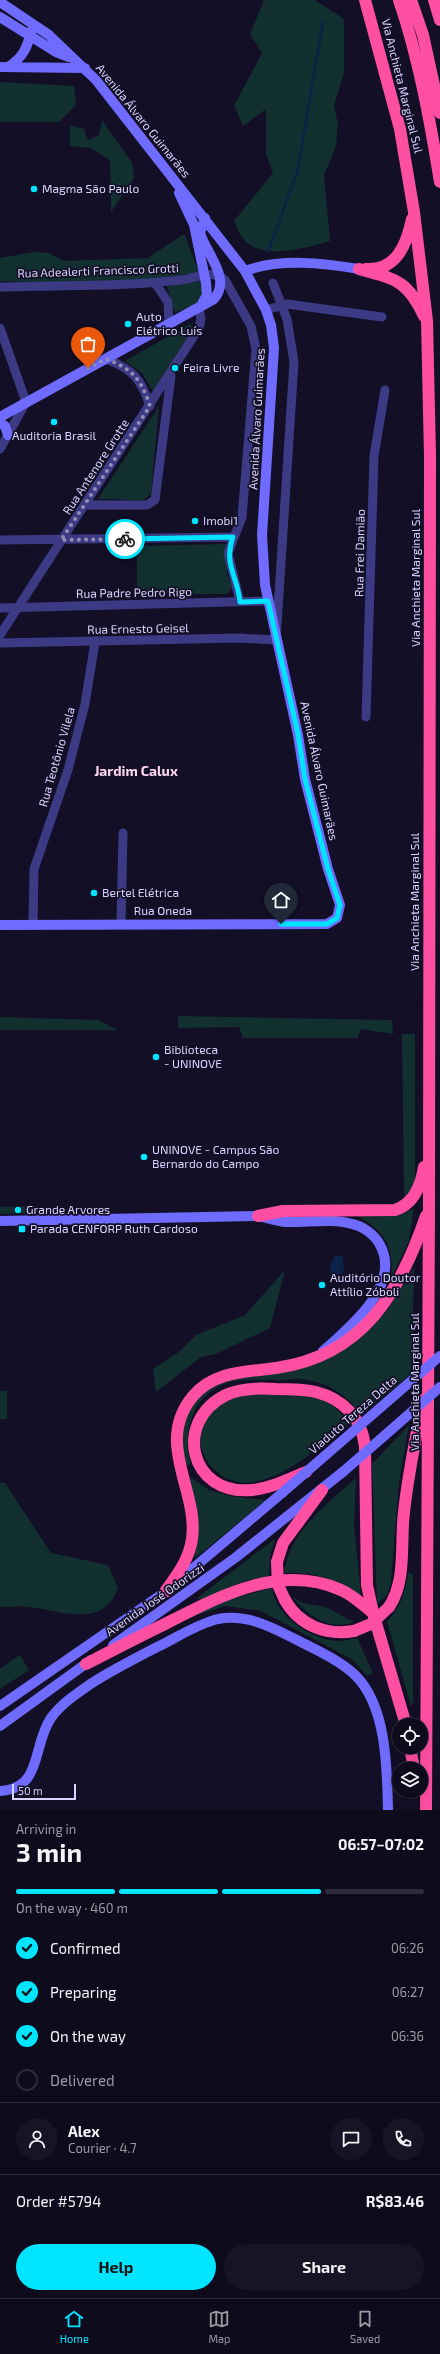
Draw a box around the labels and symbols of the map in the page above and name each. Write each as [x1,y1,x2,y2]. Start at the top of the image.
street label: Via Anchieta Marginal Sul [379,17,427,155]
street label: Avenida Álvaro Guimarães [94,61,194,180]
place label: Magma São Paulo [42,181,139,195]
marker: Magma São Paulo [29,184,39,194]
street label: Rua Adealerti Francisco Grotti [17,260,179,280]
place label: Auto Elétrico Luís [136,309,202,337]
marker: Auto Elétrico Luís [123,319,133,329]
pin [71,327,105,368]
street label: Avenida Álvaro Guimarães [245,348,267,490]
place label: Feira Livre [183,360,239,374]
marker: Feira Livre [170,363,180,373]
street label: Rua Antenore Grotte [59,416,131,517]
marker: Auditoria Brasil [49,417,59,427]
place label: Auditoria Brasil [12,428,96,442]
street label: Rua Frei Damião [351,509,367,597]
street label: Via Anchieta Marginal Sul [408,509,422,647]
place label: Imobi1 [203,513,238,527]
marker: Imobi1 [190,516,200,526]
courier [105,519,145,559]
street label: Rua Padre Pedro Rigo [76,584,192,600]
street label: Rua Ernesto Geisel [87,620,189,636]
street label: Avenida Álvaro Guimarães [298,700,342,842]
street label: Rua Teotônio Vilela [35,705,77,808]
district label: Jardim Calux [94,762,178,779]
street label: Via Anchieta Marginal Sul [407,833,421,971]
pin [264,883,298,924]
place label: Bertel Elétrica [102,885,179,899]
marker: Bertel Elétrica [89,888,99,898]
street label: Rua Oneda [134,903,192,917]
place label: Biblioteca - UNINOVE [164,1042,222,1070]
marker: Biblioteca - UNINOVE [151,1052,161,1062]
place label: UNINOVE - Campus São Bernardo do Campo [152,1142,280,1170]
marker: UNINOVE - Campus São Bernardo do Campo [139,1152,149,1162]
place label: Grande Arvores [26,1202,110,1216]
marker: Grande Arvores [13,1205,23,1215]
place label: Parada CENFORP Ruth Cardoso [30,1221,198,1235]
marker: Parada CENFORP Ruth Cardoso [17,1224,27,1234]
place label: Auditório Doutor Attílio Zóboli [330,1270,421,1298]
marker: Auditório Doutor Attílio Zóboli [317,1280,327,1290]
street label: Via Anchieta Marginal Sul [407,1313,421,1451]
street label: Viaduto Tereza Delta [305,1372,399,1456]
street label: Avenida José Odorizzi [103,1560,206,1638]
scale bar [12,1782,76,1801]

